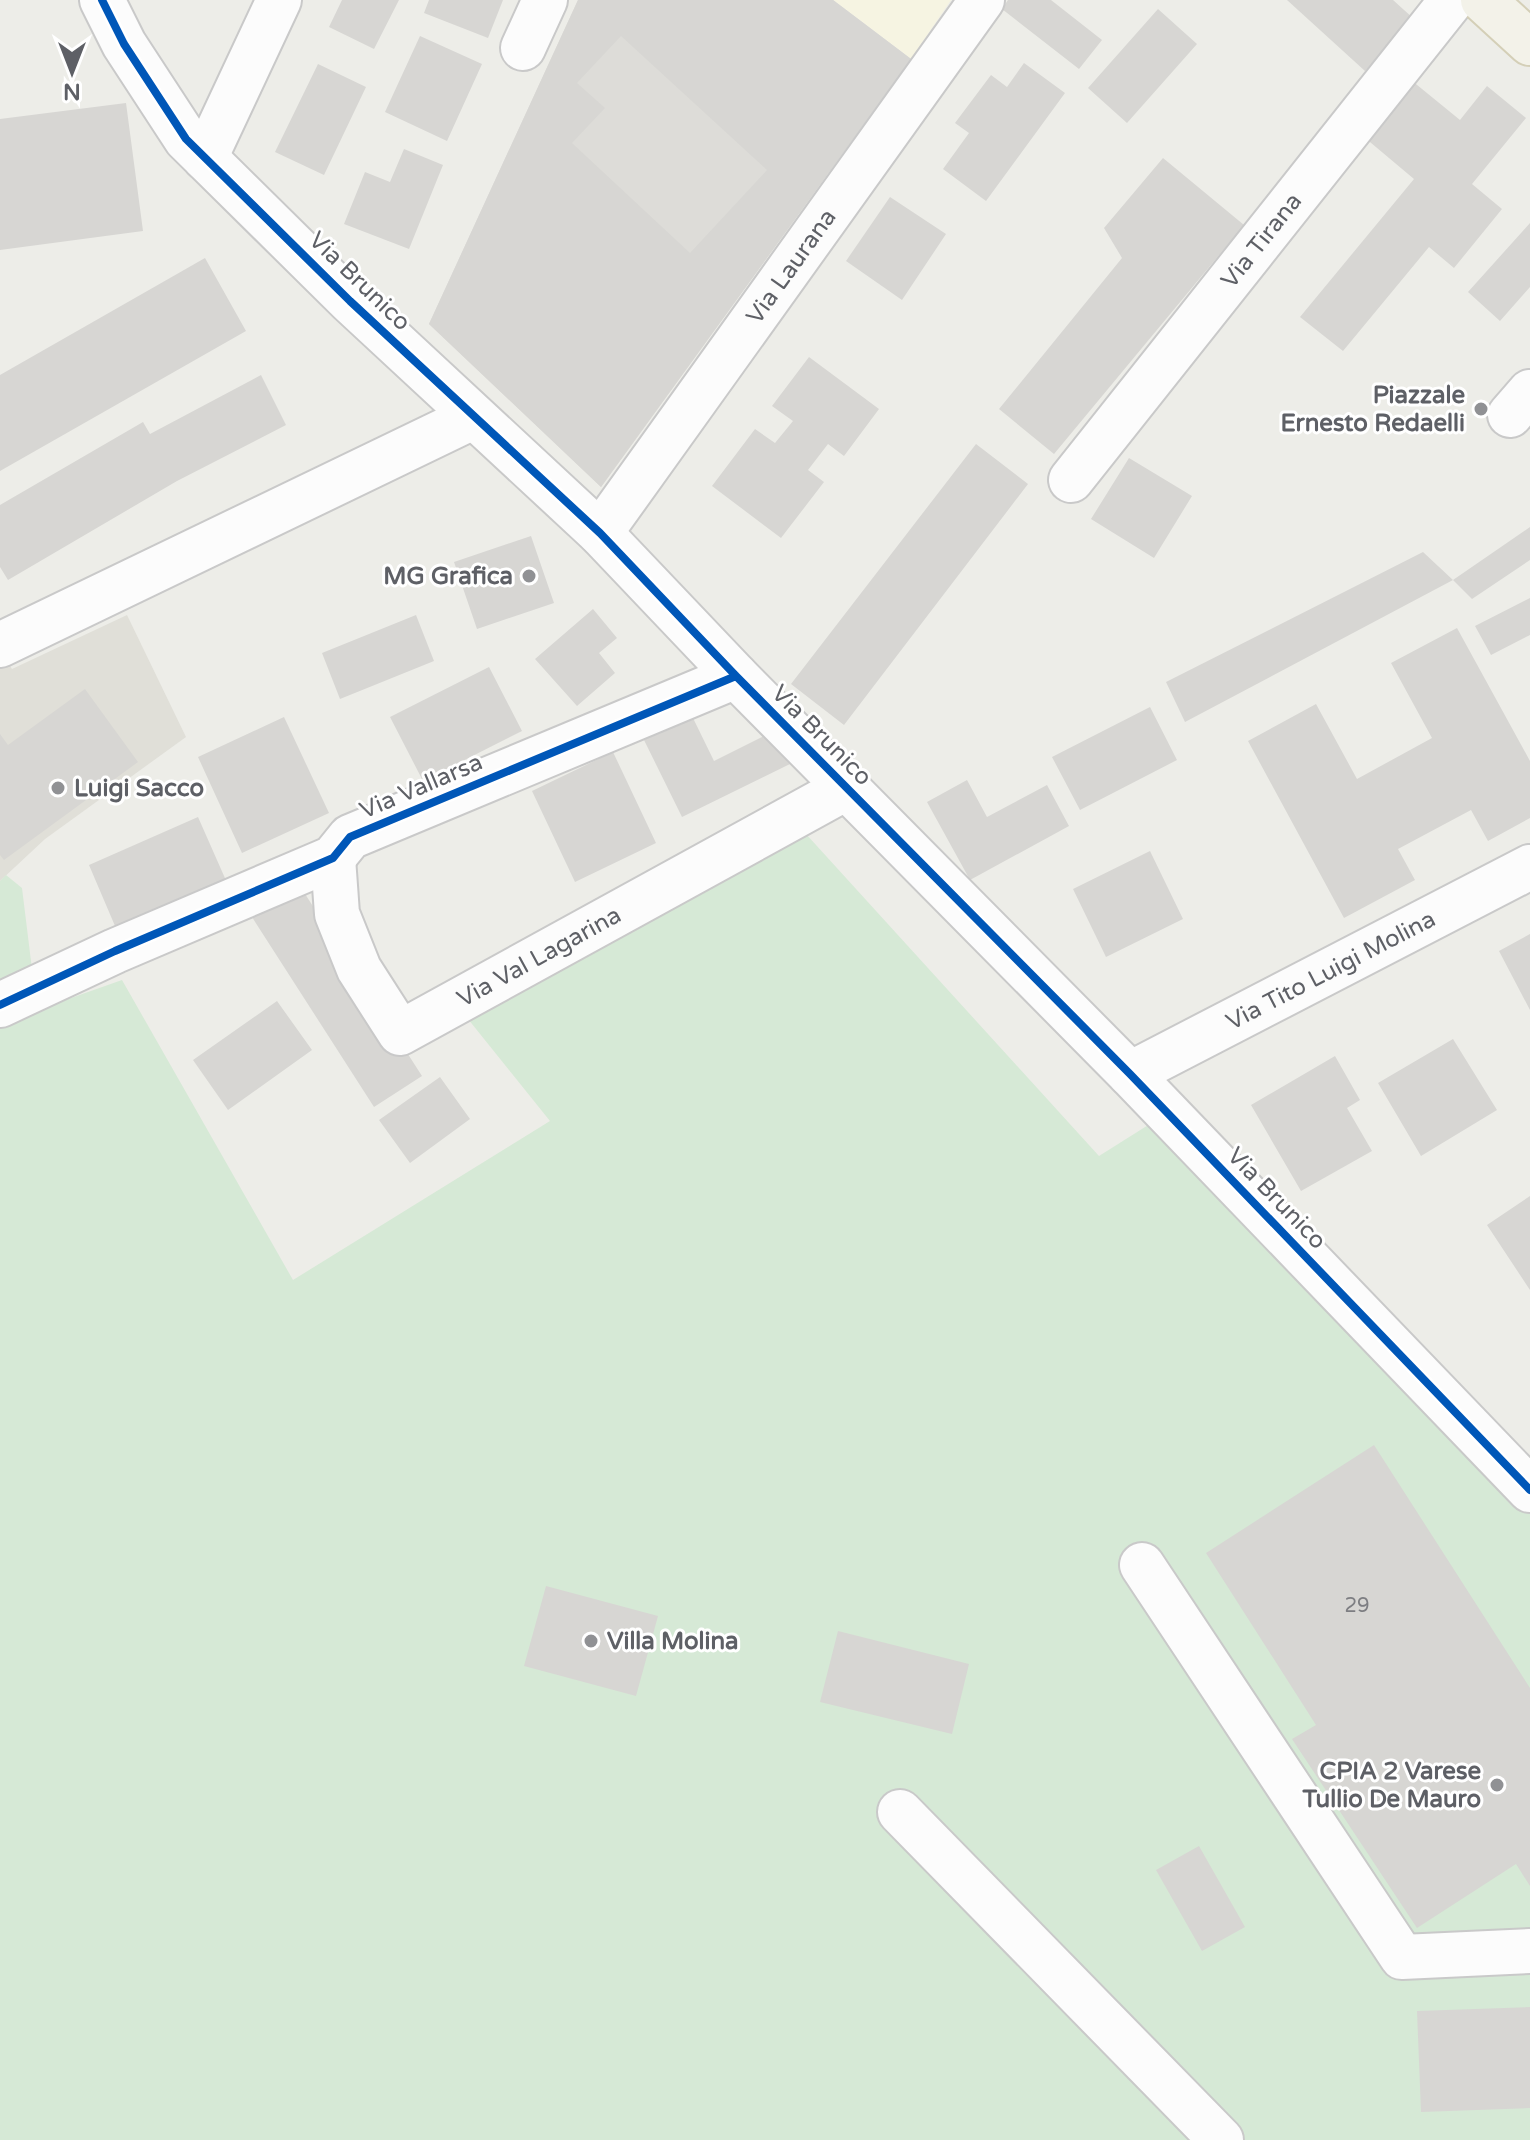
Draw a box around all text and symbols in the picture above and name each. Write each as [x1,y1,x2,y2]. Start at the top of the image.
north arrow [32,32,112,112]
text: N [63,78,81,104]
street label: Via Tirana [1215,187,1308,294]
street label: Via Laurana [740,203,843,330]
street label: Via Brunico [303,226,417,337]
place label: Piazzale Ernesto Redaelli [1280,381,1465,438]
marker: Piazzale Ernesto Redaelli [1472,400,1490,418]
place label: MG Grafica [383,562,513,591]
marker: MG Grafica [520,567,538,585]
street label: Via Brunico [765,679,878,792]
street label: Via Vallarsa [355,748,487,825]
place label: Luigi Sacco [74,774,204,803]
marker: Luigi Sacco [49,779,67,797]
street label: Via Val Lagarina [452,900,626,1014]
street label: Via Tito Luigi Molina [1221,904,1441,1037]
street label: Via Brunico [1221,1141,1332,1255]
house number: 29 [1344,1594,1370,1618]
place label: Villa Molina [607,1627,739,1656]
marker: Villa Molina [582,1632,600,1650]
place label: CPIA 2 Varese Tullio De Mauro [1301,1757,1481,1814]
marker: CPIA 2 Varese Tullio De Mauro [1488,1776,1506,1794]

